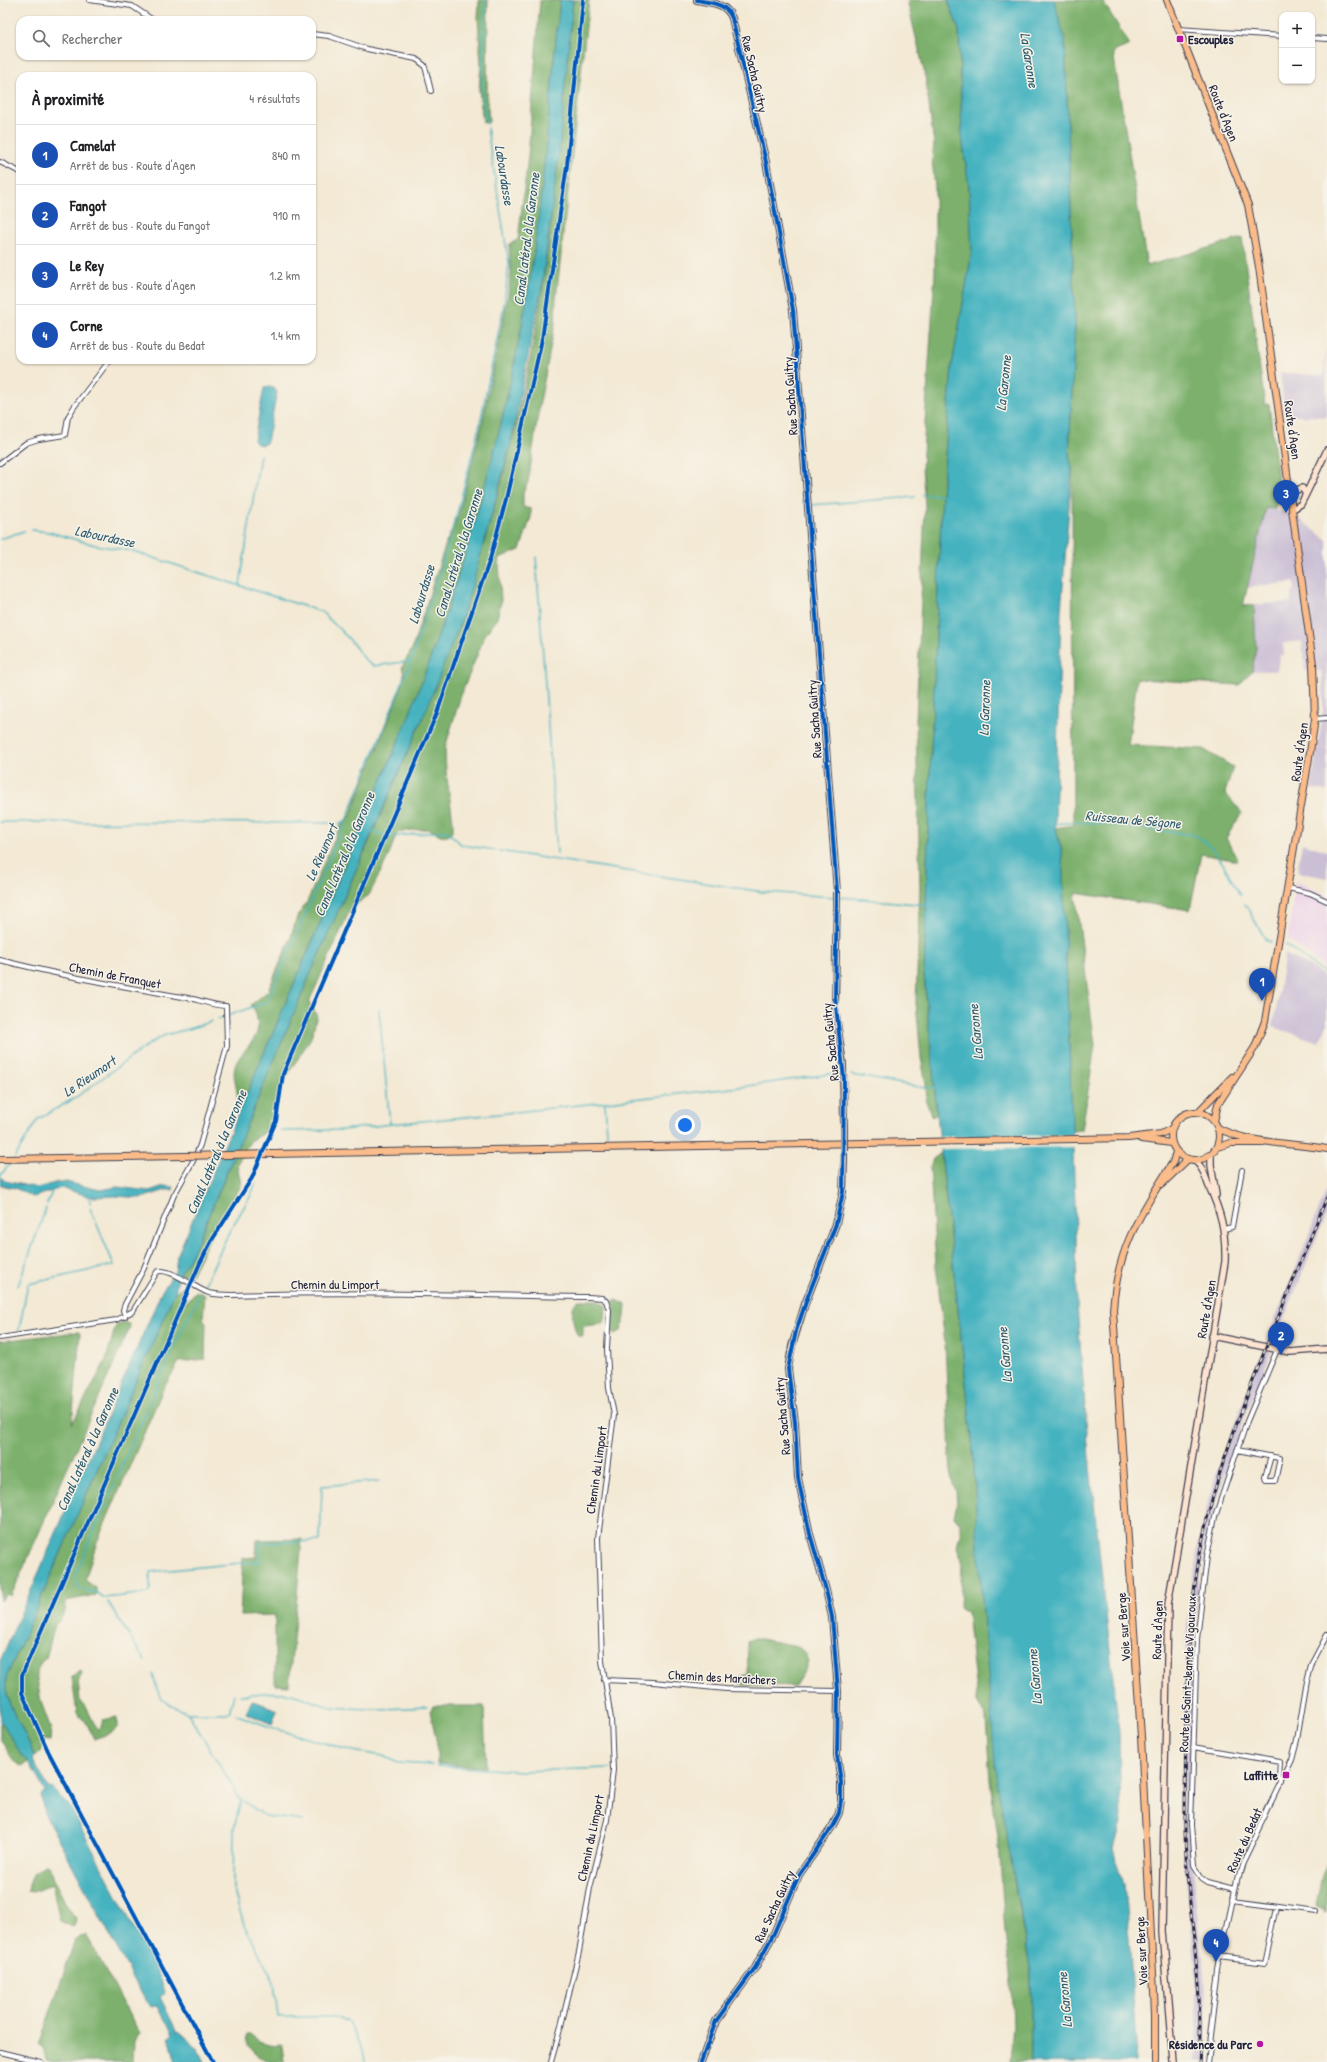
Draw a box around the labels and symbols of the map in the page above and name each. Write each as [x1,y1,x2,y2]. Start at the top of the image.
place label: Escouples [1188,30,1233,49]
water label: La Garonne [1016,31,1044,90]
street label: Rue Sacha Guitry [737,34,773,115]
marker: Escouples [1175,34,1185,44]
street label: Route d'Agen [1205,82,1244,144]
water label: Labourdasse [491,144,519,208]
water label: Canal Latéral à la Garonne [508,170,544,306]
water label: La Garonne [991,353,1015,412]
street label: Rue Sacha Guitry [778,356,802,436]
street label: Route d'Agen [1280,399,1306,461]
pin: 3 [1273,480,1299,513]
water label: Canal Latéral à la Garonne [429,485,487,620]
water label: Labourdasse [73,520,138,552]
water label: Labourdasse [403,561,439,626]
street label: Rue Sacha Guitry [802,679,826,759]
water label: La Garonne [974,679,995,736]
street label: Route d'Agen [1286,721,1312,783]
water label: Canal Latéral à la Garonne [309,788,379,919]
water label: Ruisseau de Ségone [1084,805,1183,834]
water label: Le Rieumort [300,819,343,883]
street label: Chemin de Franquet [67,957,163,993]
pin: 1 [1249,968,1275,1001]
street label: Rue Sacha Guitry [817,1002,843,1082]
water label: La Garonne [963,1002,987,1060]
water label: Le Rieumort [59,1050,121,1101]
water label: Canal Latéral à la Garonne [181,1086,251,1217]
your location [675,1115,695,1135]
street label: Chemin du Limport [291,1275,380,1293]
street label: Route d'Agen [1192,1278,1220,1340]
pin: 2 [1268,1322,1294,1355]
water label: La Garonne [992,1325,1016,1383]
street label: Rue Sacha Guitry [770,1376,794,1456]
water label: Canal Latéral à la Garonne [51,1383,123,1514]
street label: Chemin du Limport [581,1424,611,1515]
street label: Voie sur Berge [1112,1592,1134,1662]
street label: Route de Saint-Jean de Vigouroux [1174,1595,1200,1753]
street label: Route d'Agen [1147,1600,1167,1660]
water label: La Garonne [1022,1647,1046,1705]
street label: Chemin des Maraîchers [668,1665,776,1689]
place label: Laffitte [1244,1766,1279,1784]
marker: Laffitte [1281,1770,1291,1780]
street label: Chemin du Limport [572,1792,608,1883]
street label: Route du Bedat [1222,1805,1266,1875]
street label: Rue Sacha Guitry [749,1866,799,1945]
street label: Voie sur Berge [1130,1916,1152,1986]
pin: 4 [1203,1929,1229,1962]
water label: La Garonne [1052,1970,1076,2028]
place label: Résidence du Parc [1169,2035,1253,2053]
marker: Résidence du Parc [1255,2039,1265,2049]

